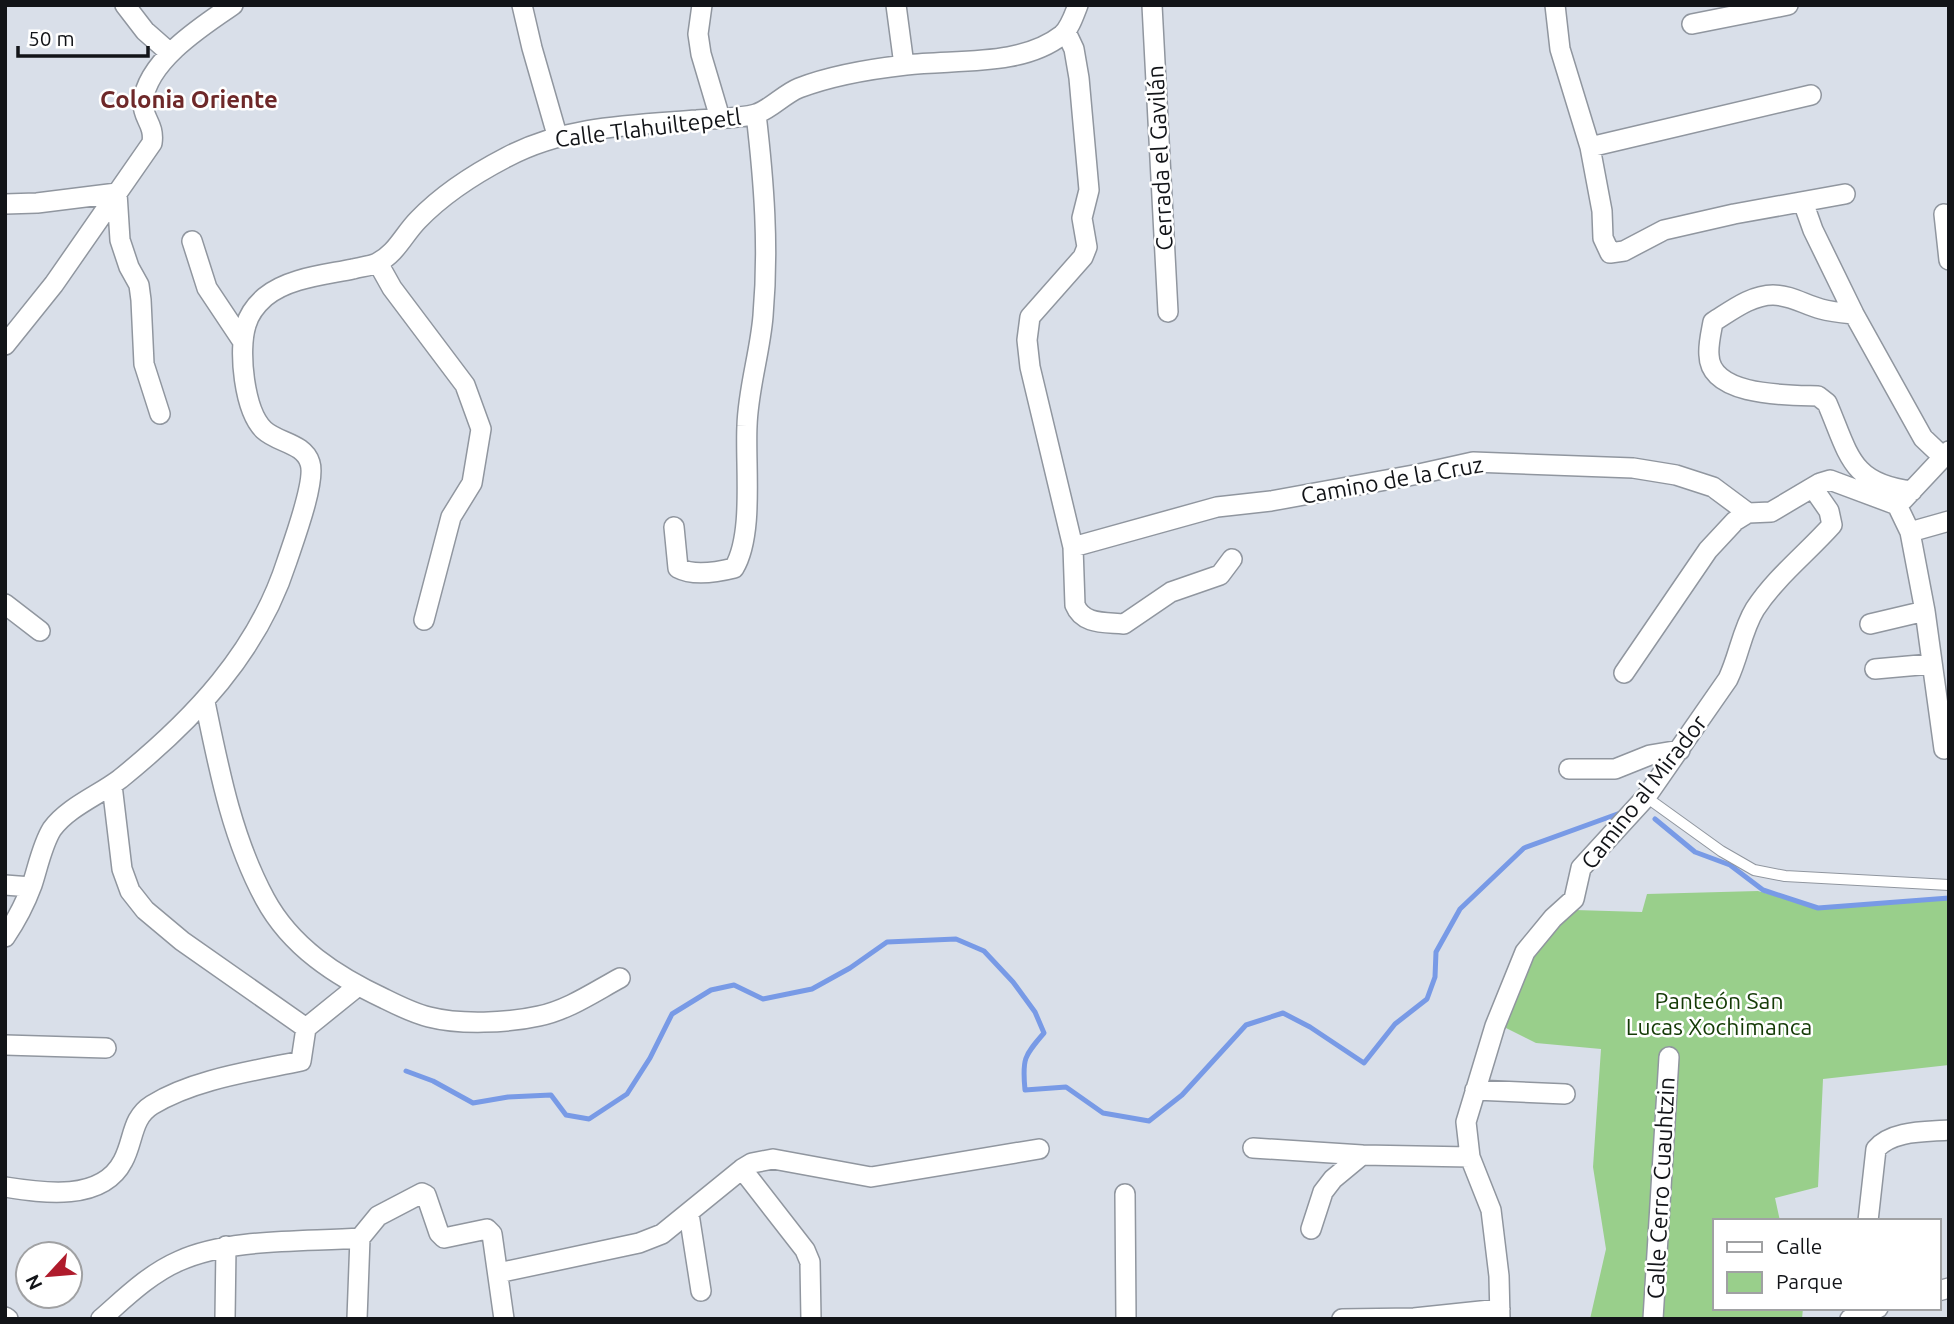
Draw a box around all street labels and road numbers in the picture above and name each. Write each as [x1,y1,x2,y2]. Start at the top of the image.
street label: Cerrada el Gavilán [1142,65,1177,251]
street label: Calle Tlahuiltepetl [553,104,742,151]
street label: Camino de la Cruz [1299,451,1485,508]
street label: Camino al Mirador [1576,710,1712,873]
street label: Calle Cerro Cuauhtzin [1642,1076,1679,1300]

